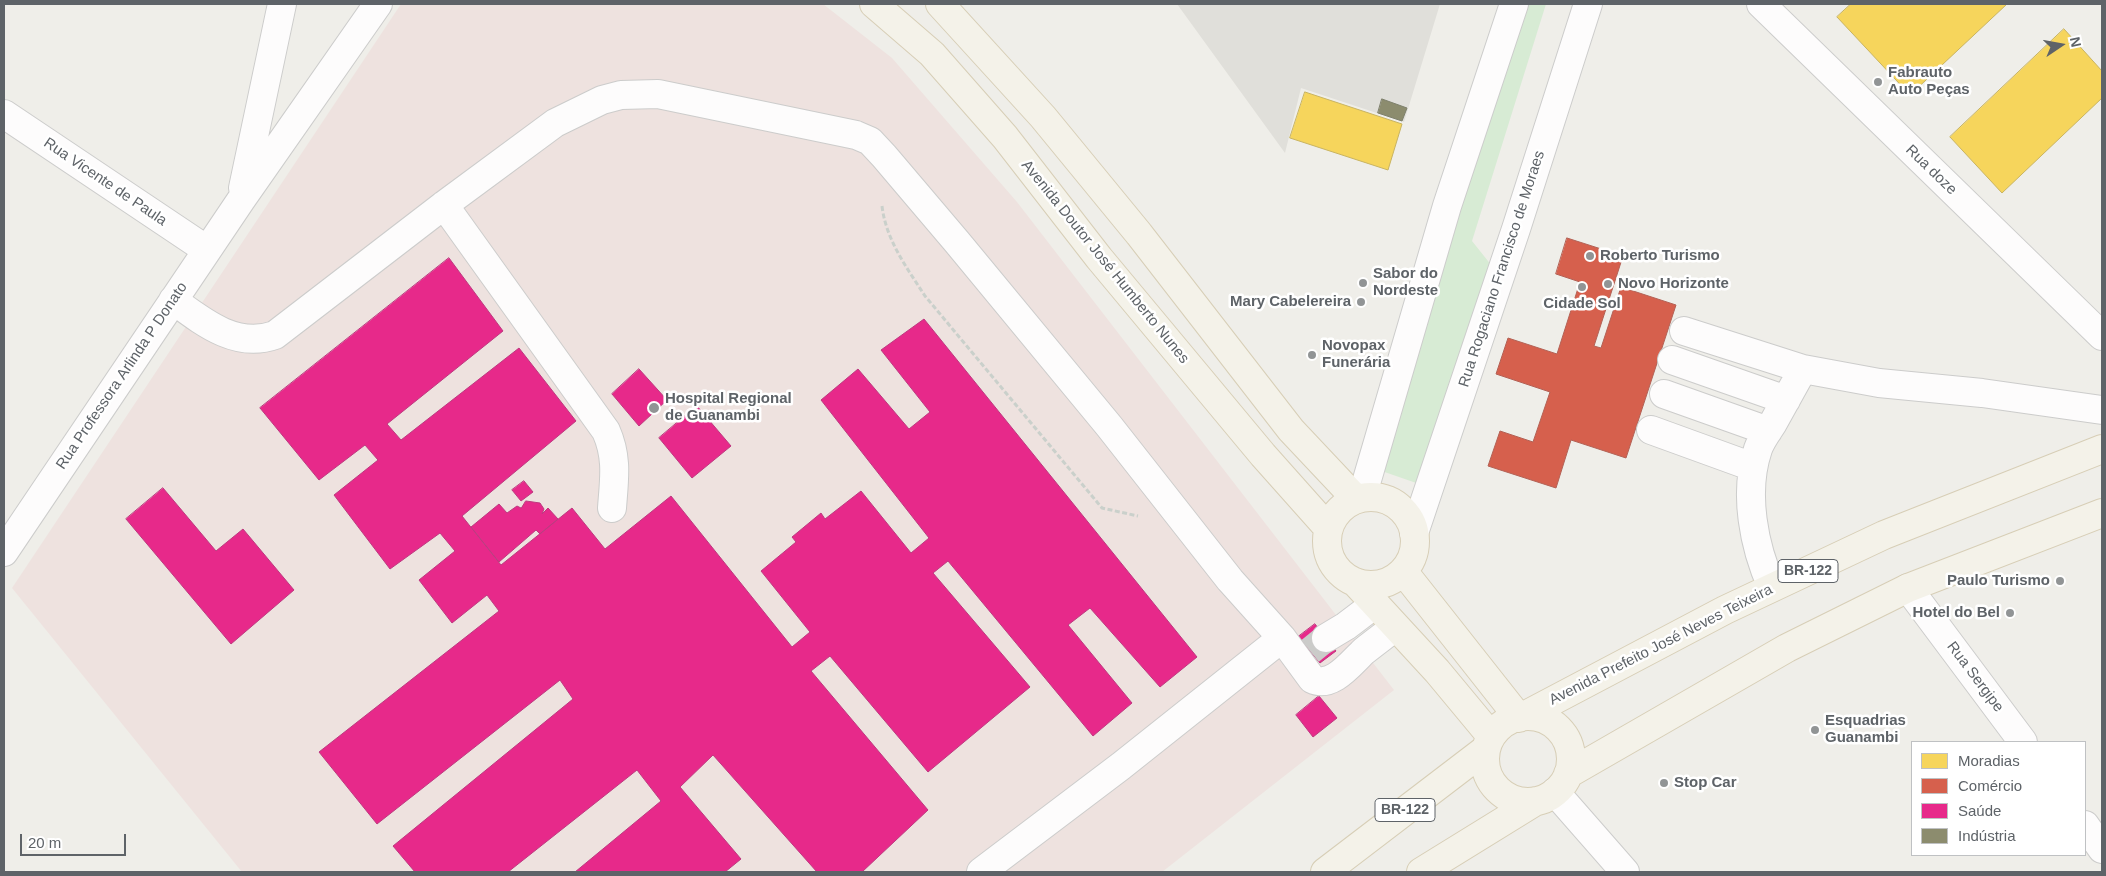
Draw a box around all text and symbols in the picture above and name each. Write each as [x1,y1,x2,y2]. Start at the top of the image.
north arrow [2036,20,2086,70]
text: N [2067,35,2085,48]
place label: Fabrauto Auto Peças [1888,64,1970,99]
marker: Fabrauto Auto Peças [1872,76,1884,88]
street label: Rua Vicente de Paula [40,134,170,230]
street label: Rua doze [1902,141,1960,199]
street label: Rua Rogaciano Francisco de Moraes [1455,148,1549,390]
street label: Avenida Doutor José Humberto Nunes [1017,157,1193,367]
place label: Roberto Turismo [1600,247,1720,265]
marker: Roberto Turismo [1584,250,1596,262]
place label: Sabor do Nordeste [1373,265,1438,300]
place label: Novo Horizonte [1618,275,1729,293]
marker: Sabor do Nordeste [1357,277,1369,289]
marker: Novo Horizonte [1602,278,1614,290]
street label: Rua Professora Arlinda P Donato [53,279,191,473]
marker: Cidade Sol [1576,281,1588,293]
place label: Mary Cabelereira [1230,293,1351,311]
place label: Cidade Sol [1543,295,1621,313]
marker: Mary Cabelereira [1355,296,1367,308]
place label: Novopax Funerária [1322,337,1390,372]
marker: Novopax Funerária [1306,349,1318,361]
place label: Hospital Regional de Guanambi [665,390,792,425]
marker: Hospital Regional de Guanambi [647,401,661,415]
road number: BR-122 [1778,560,1838,582]
place label: Paulo Turismo [1947,572,2050,590]
marker: Paulo Turismo [2054,575,2066,587]
street label: Avenida Prefeito José Neves Teixeira [1546,581,1776,709]
place label: Hotel do Bel [1912,604,2000,622]
marker: Hotel do Bel [2004,607,2016,619]
street label: Rua Sergipe [1943,638,2007,716]
place label: Esquadrias Guanambi [1825,712,1906,747]
marker: Esquadrias Guanambi [1809,724,1821,736]
legend [1911,741,2086,856]
text: Moradias [1958,752,2020,769]
place label: Stop Car [1674,774,1737,792]
marker: Stop Car [1658,777,1670,789]
text: Comércio [1958,777,2022,794]
road number: BR-122 [1375,798,1435,822]
text: Saúde [1958,802,2001,819]
scale bar [22,824,129,856]
text: Indústria [1958,827,2016,844]
text: 20 m [28,834,61,851]

